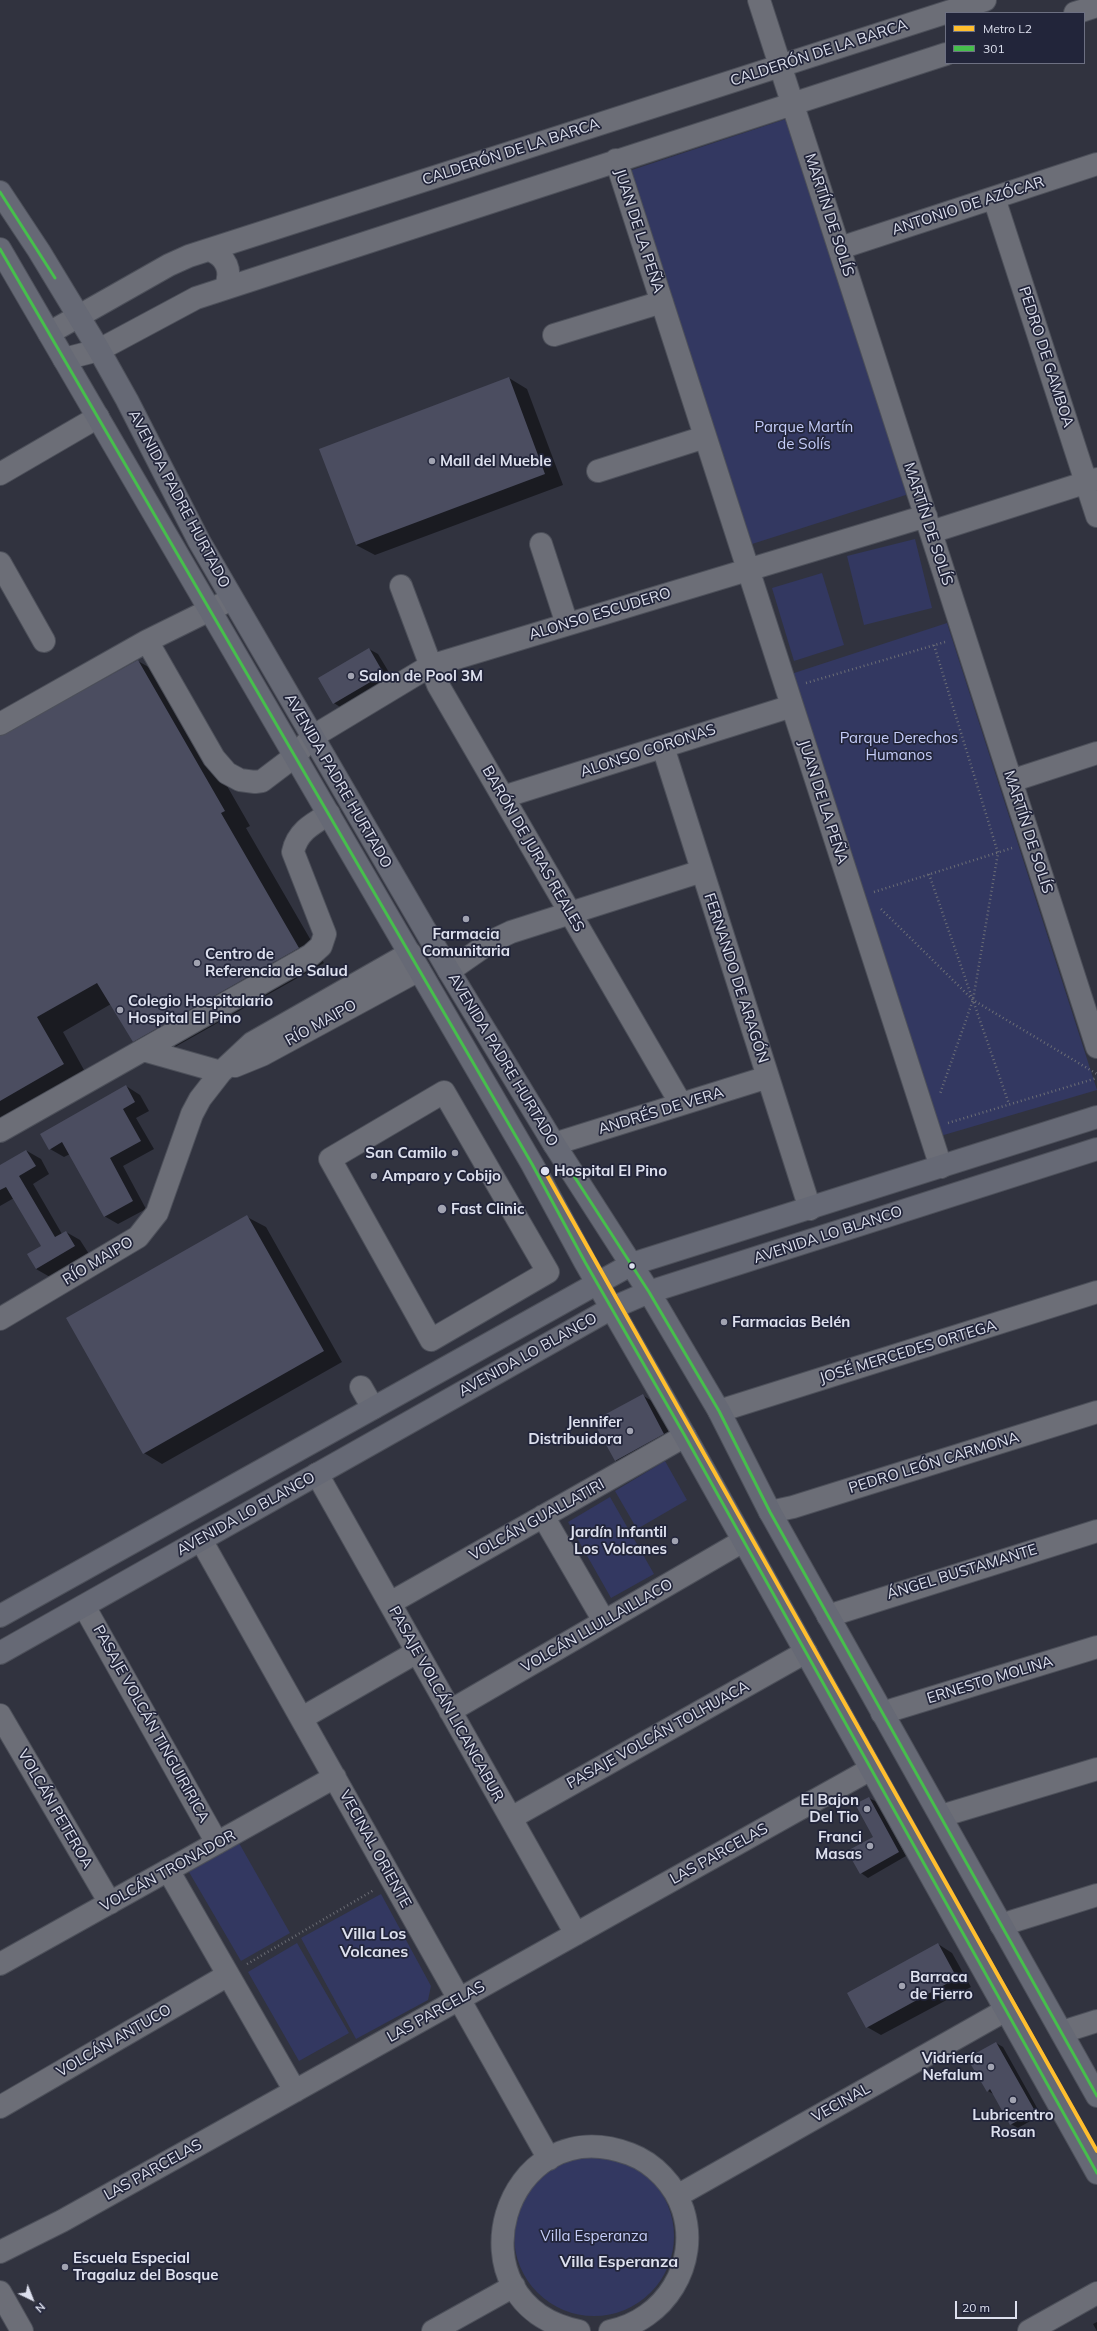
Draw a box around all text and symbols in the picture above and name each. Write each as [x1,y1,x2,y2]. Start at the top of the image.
legend [945,12,1085,64]
street label: CALDERÓN DE LA BARCA [728,16,910,90]
text: Metro L2 [983,21,1032,36]
text: 301 [983,41,1005,56]
street label: CALDERÓN DE LA BARCA [420,115,602,189]
street label: MARTÍN DE SOLÍS [801,151,857,279]
street label: JUAN DE LA PEÑA [610,167,668,295]
street label: ANTONIO DE AZÓCAR [889,173,1047,239]
street label: PEDRO DE GAMBOA [1015,284,1077,430]
street label: AVENIDA PADRE HURTADO [124,407,234,591]
park label: Parque Martín de Solís [755,418,853,453]
place label: Mall del Mueble [440,452,551,470]
marker: Mall del Mueble [427,456,437,466]
street label: MARTÍN DE SOLÍS [900,460,956,588]
street label: ALONSO ESCUDERO [527,584,673,644]
place label: Salon de Pool 3M [359,667,483,685]
marker: Salon de Pool 3M [346,671,356,681]
street label: AVENIDA PADRE HURTADO [280,690,396,872]
street label: ALONSO CORONAS [578,721,718,781]
park label: Parque Derechos Humanos [840,729,958,764]
street label: JUAN DE LA PEÑA [794,738,852,866]
street label: BARÓN DE JURAS REALES [478,763,588,935]
street label: MARTÍN DE SOLÍS [1000,768,1056,896]
street label: FERNANDO DE ARAGÓN [700,891,772,1065]
marker: Farmacia Comunitaria [461,914,471,924]
place label: Farmacia Comunitaria [422,925,510,960]
place label: Centro de Referencia de Salud [205,945,348,980]
marker: Centro de Referencia de Salud [192,958,202,968]
street label: AVENIDA PADRE HURTADO [444,970,562,1150]
place label: Colegio Hospitalario Hospital El Pino [128,992,273,1027]
street label: RÍO MAIPO [282,996,360,1050]
marker: Colegio Hospitalario Hospital El Pino [115,1005,125,1015]
street label: ANDRÉS DE VERA [596,1083,726,1139]
place label: San Camilo [365,1144,447,1162]
marker: San Camilo [450,1148,460,1158]
place label: Hospital El Pino [554,1162,667,1180]
marker: Hospital El Pino [539,1165,551,1177]
place label: Amparo y Cobijo [382,1167,501,1185]
marker: Amparo y Cobijo [369,1171,379,1181]
place label: Fast Clinic [451,1200,524,1218]
street label: AVENIDA LO BLANCO [751,1202,905,1268]
marker: Fast Clinic [436,1203,448,1215]
street label: RÍO MAIPO [60,1233,136,1289]
unlabelled marker [627,1261,637,1271]
street label: AVENIDA LO BLANCO [456,1309,600,1401]
place label: Farmacias Belén [732,1313,850,1331]
street label: JOSÉ MERCEDES ORTEGA [817,1316,999,1388]
marker: Farmacias Belén [719,1317,729,1327]
place label: Jennifer Distribuidora [528,1413,622,1448]
marker: Jennifer Distribuidora [625,1426,635,1436]
street label: PEDRO LEÓN CARMONA [847,1428,1021,1498]
street label: AVENIDA LO BLANCO [174,1468,318,1560]
street label: VOLCÁN GUALLATIRI [466,1475,608,1565]
place label: Jardín Infantil Los Volcanes [570,1523,667,1558]
marker: Jardín Infantil Los Volcanes [670,1536,680,1546]
street label: ÁNGEL BUSTAMANTE [885,1541,1039,1603]
street label: VOLCÁN LLULLAILLACO [518,1575,676,1677]
street label: PASAJE VOLCÁN LICANCABUR [385,1603,507,1805]
street label: PASAJE VOLCÁN TINGUIRIRICA [89,1622,213,1826]
street label: ERNESTO MOLINA [925,1652,1055,1708]
street label: PASAJE VOLCÁN TOLHUACA [564,1677,752,1793]
street label: VOLCÁN PETEROA [14,1746,96,1872]
street label: VECINAL ORIENTE [335,1787,415,1911]
place label: El Bajon Del Tio [801,1791,859,1826]
marker: El Bajon Del Tio [862,1804,872,1814]
street label: LAS PARCELAS [667,1820,771,1888]
street label: VOLCÁN TRONADOR [97,1826,239,1916]
place label: Franci Masas [815,1828,862,1863]
marker: Franci Masas [865,1841,875,1851]
district label: Villa Los Volcanes [340,1924,408,1962]
place label: Barraca de Fierro [910,1968,973,2003]
street label: LAS PARCELAS [384,1978,488,2046]
marker: Barraca de Fierro [897,1981,907,1991]
street label: VOLCÁN ANTUCO [53,2001,175,2081]
place label: Vidriería Nefalum [922,2049,983,2084]
marker: Vidriería Nefalum [986,2062,996,2072]
street label: VECINAL [809,2080,873,2126]
marker: Lubricentro Rosan [1008,2095,1018,2105]
place label: Lubricentro Rosan [972,2106,1054,2141]
street label: LAS PARCELAS [101,2136,205,2204]
park label: Villa Esperanza [540,2227,648,2245]
place label: Escuela Especial Tragaluz del Bosque [73,2249,218,2284]
district label: Villa Esperanza [560,2252,678,2272]
marker: Escuela Especial Tragaluz del Bosque [60,2262,70,2272]
north arrow [12,2279,52,2319]
scale bar [957,2293,1019,2319]
text: N [32,2300,48,2316]
text: 20 m [962,2300,990,2315]

